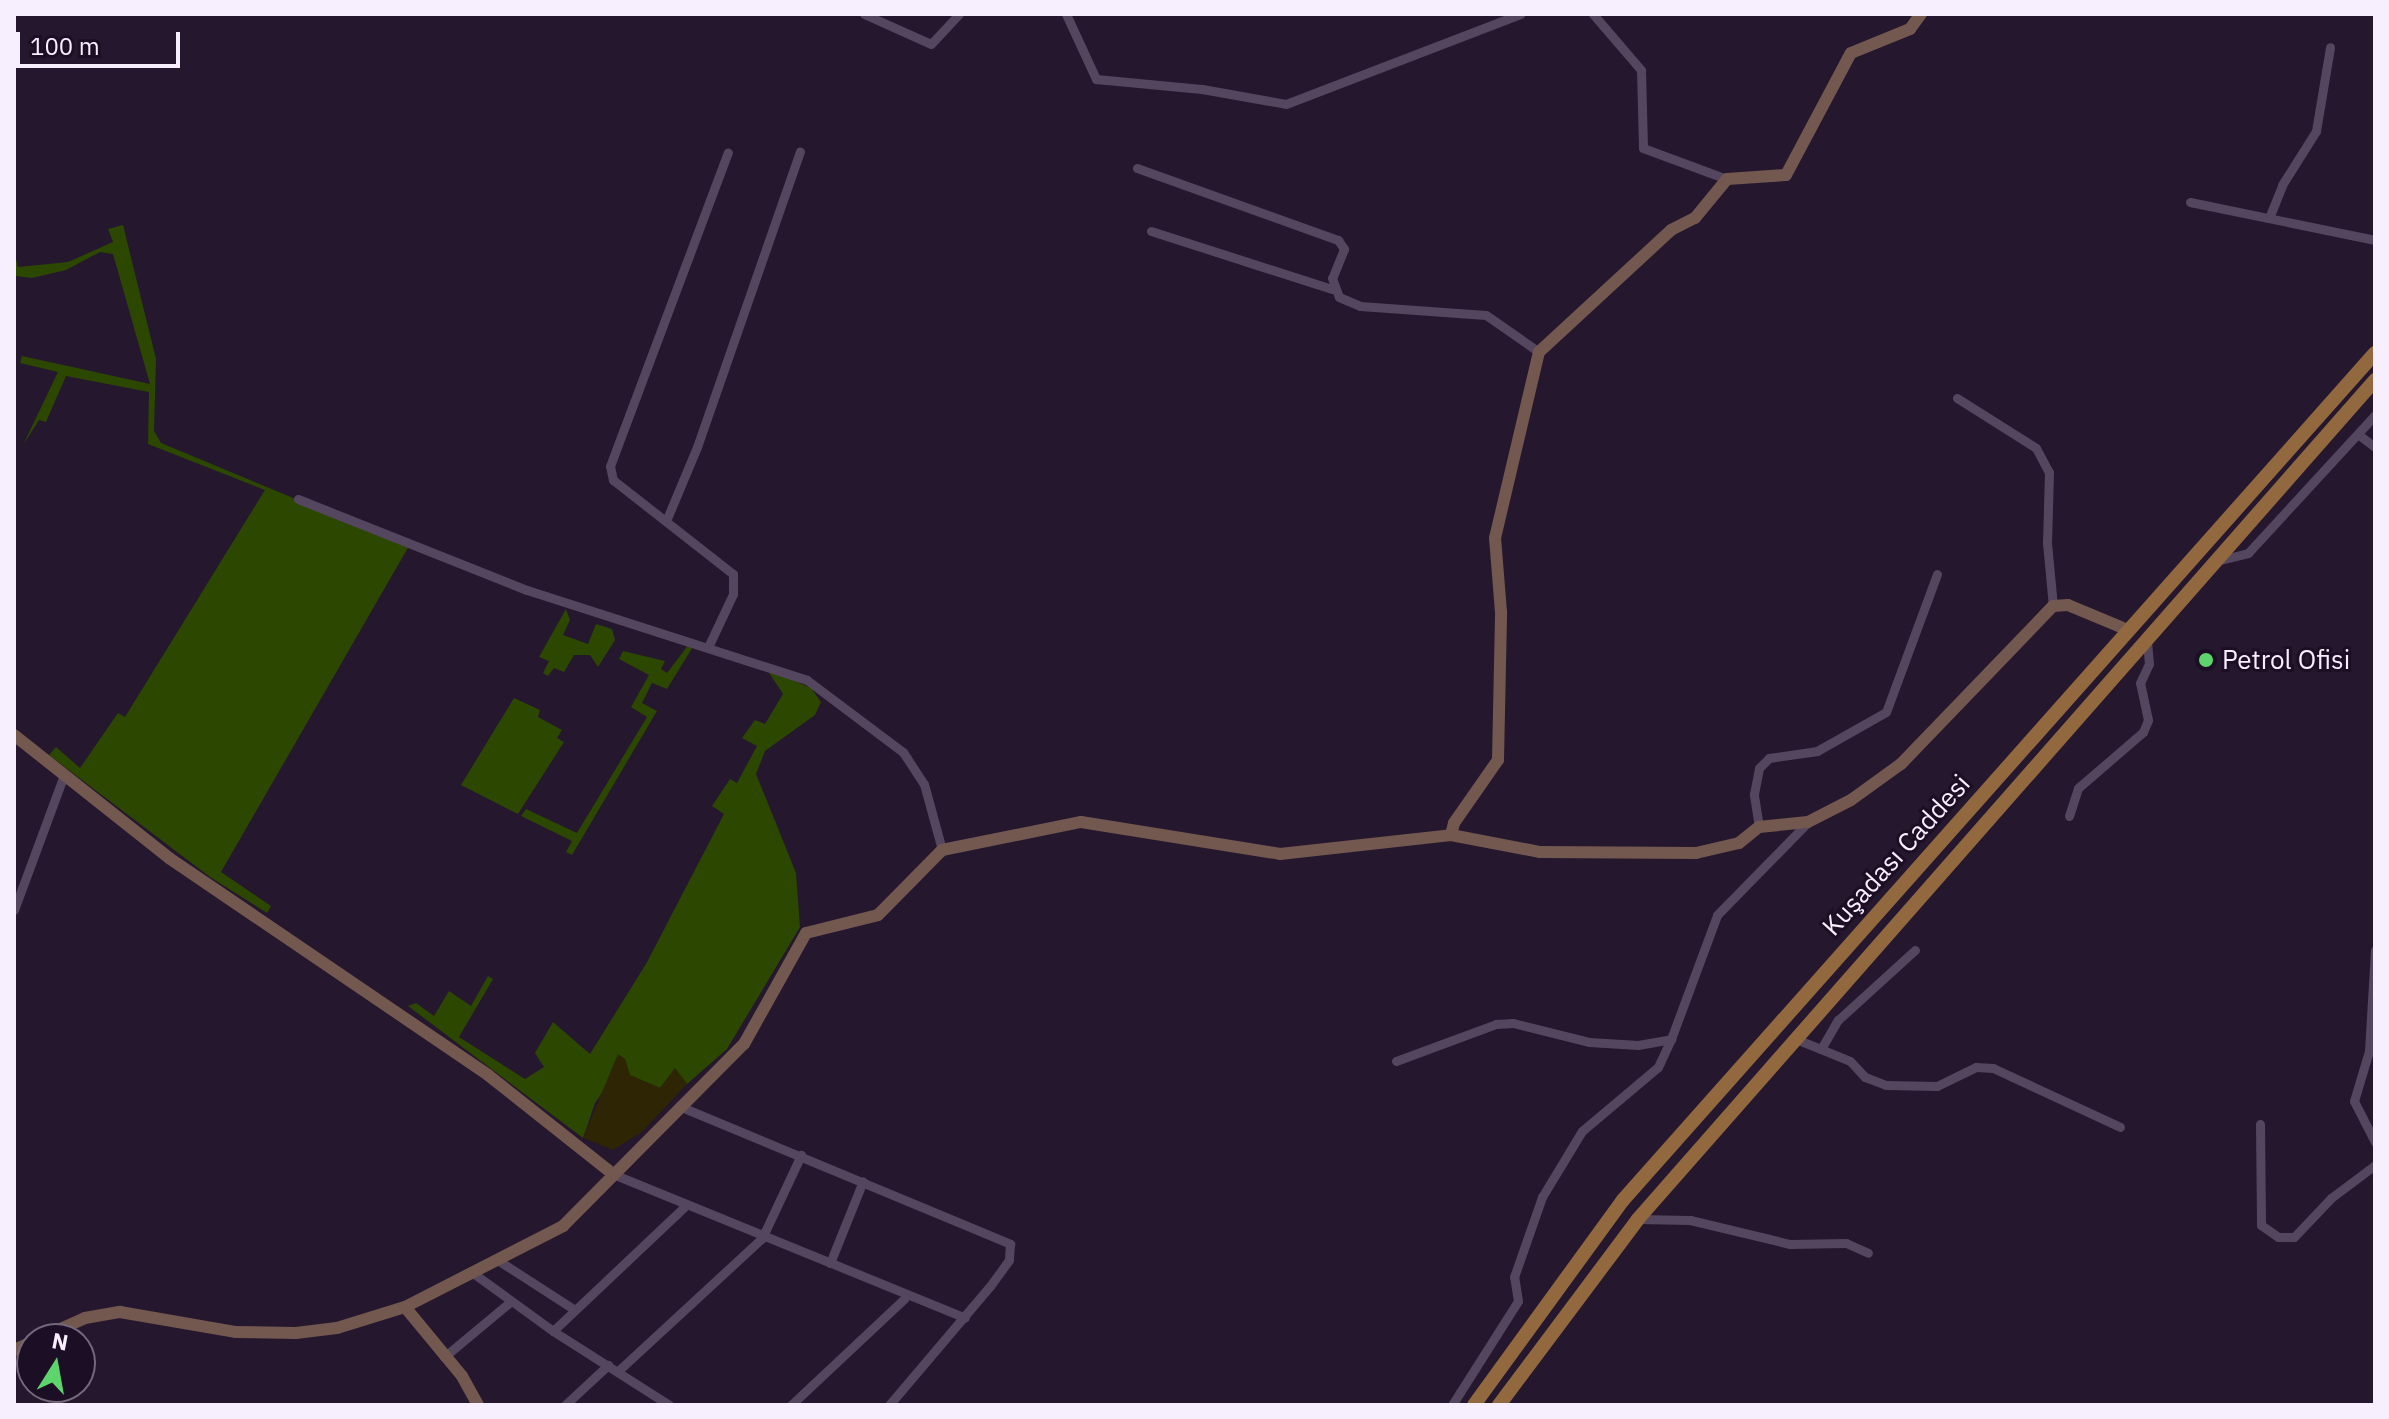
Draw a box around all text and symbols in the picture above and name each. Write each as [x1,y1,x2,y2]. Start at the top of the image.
scale bar [20,16,184,66]
text: 100 m [30,30,100,62]
place label: Petrol Ofisi [2222,644,2350,676]
marker: Petrol Ofisi [2197,651,2215,669]
street label: Kuşadası Caddesi [1816,768,1976,942]
north arrow [16,1323,96,1403]
text: N [50,1325,71,1357]

